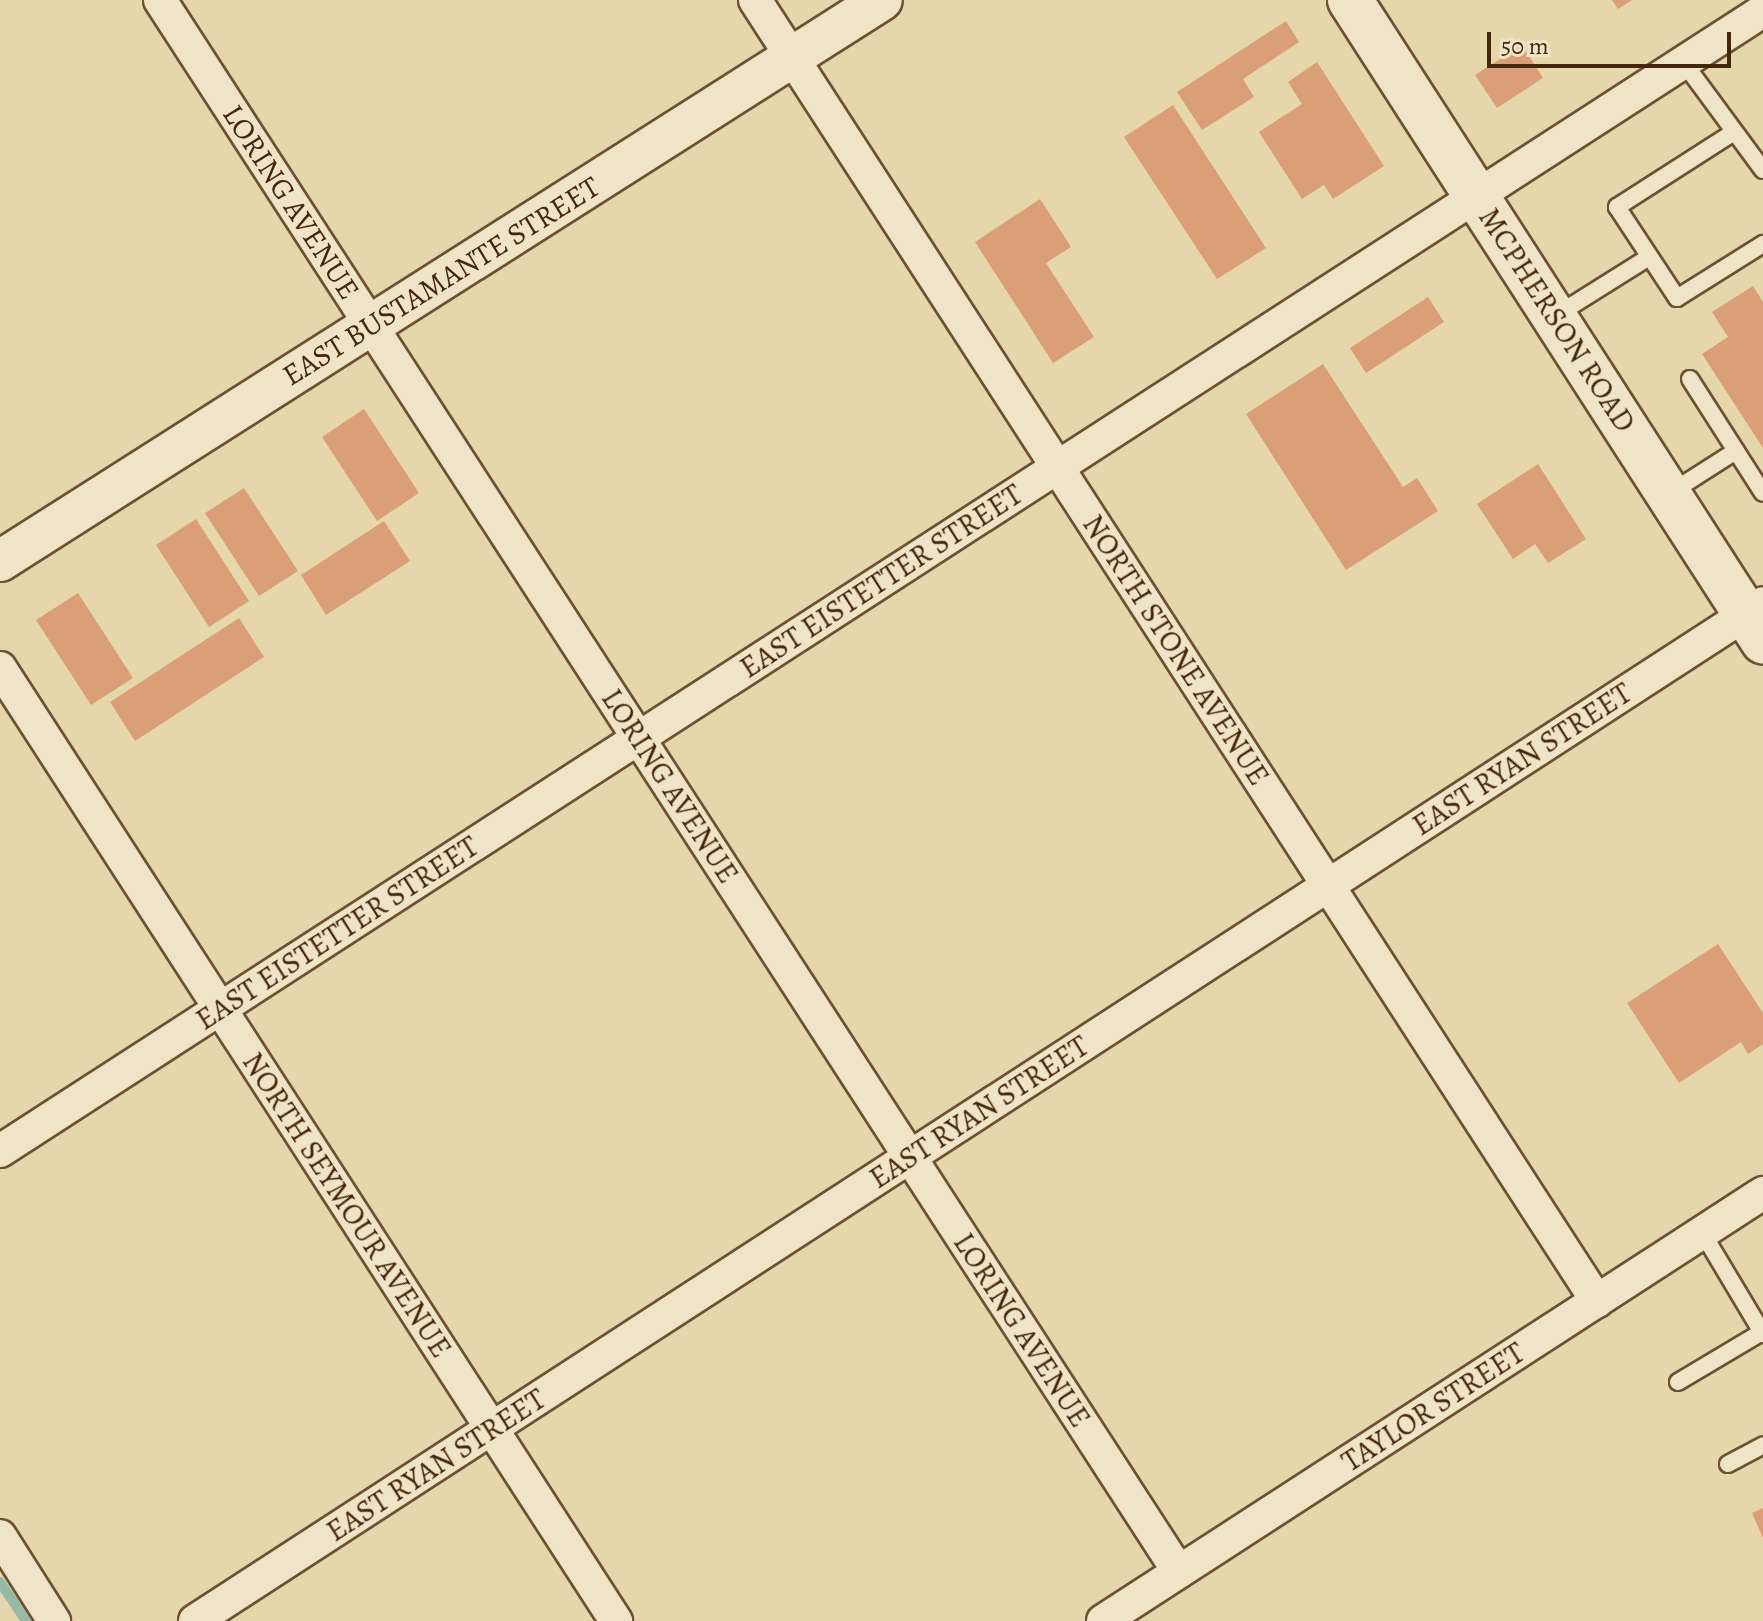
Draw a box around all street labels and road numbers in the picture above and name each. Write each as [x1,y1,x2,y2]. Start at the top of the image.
street label: LORING AVENUE [215,98,367,306]
street label: EAST BUSTAMANTE STREET [276,168,606,394]
street label: MCPHERSON ROAD [1471,201,1643,439]
street label: EAST EISTETTER STREET [733,476,1029,686]
street label: NORTH STONE AVENUE [1075,508,1277,792]
street label: EAST RYAN STREET [1406,675,1638,843]
street label: LORING AVENUE [594,682,746,890]
street label: EAST EISTETTER STREET [189,828,485,1038]
street label: EAST RYAN STREET [863,1028,1095,1196]
street label: NORTH SEYMOUR AVENUE [235,1046,459,1364]
street label: LORING AVENUE [946,1226,1098,1434]
street label: TAYLOR STREET [1335,1335,1531,1479]
street label: EAST RYAN STREET [320,1381,552,1549]

